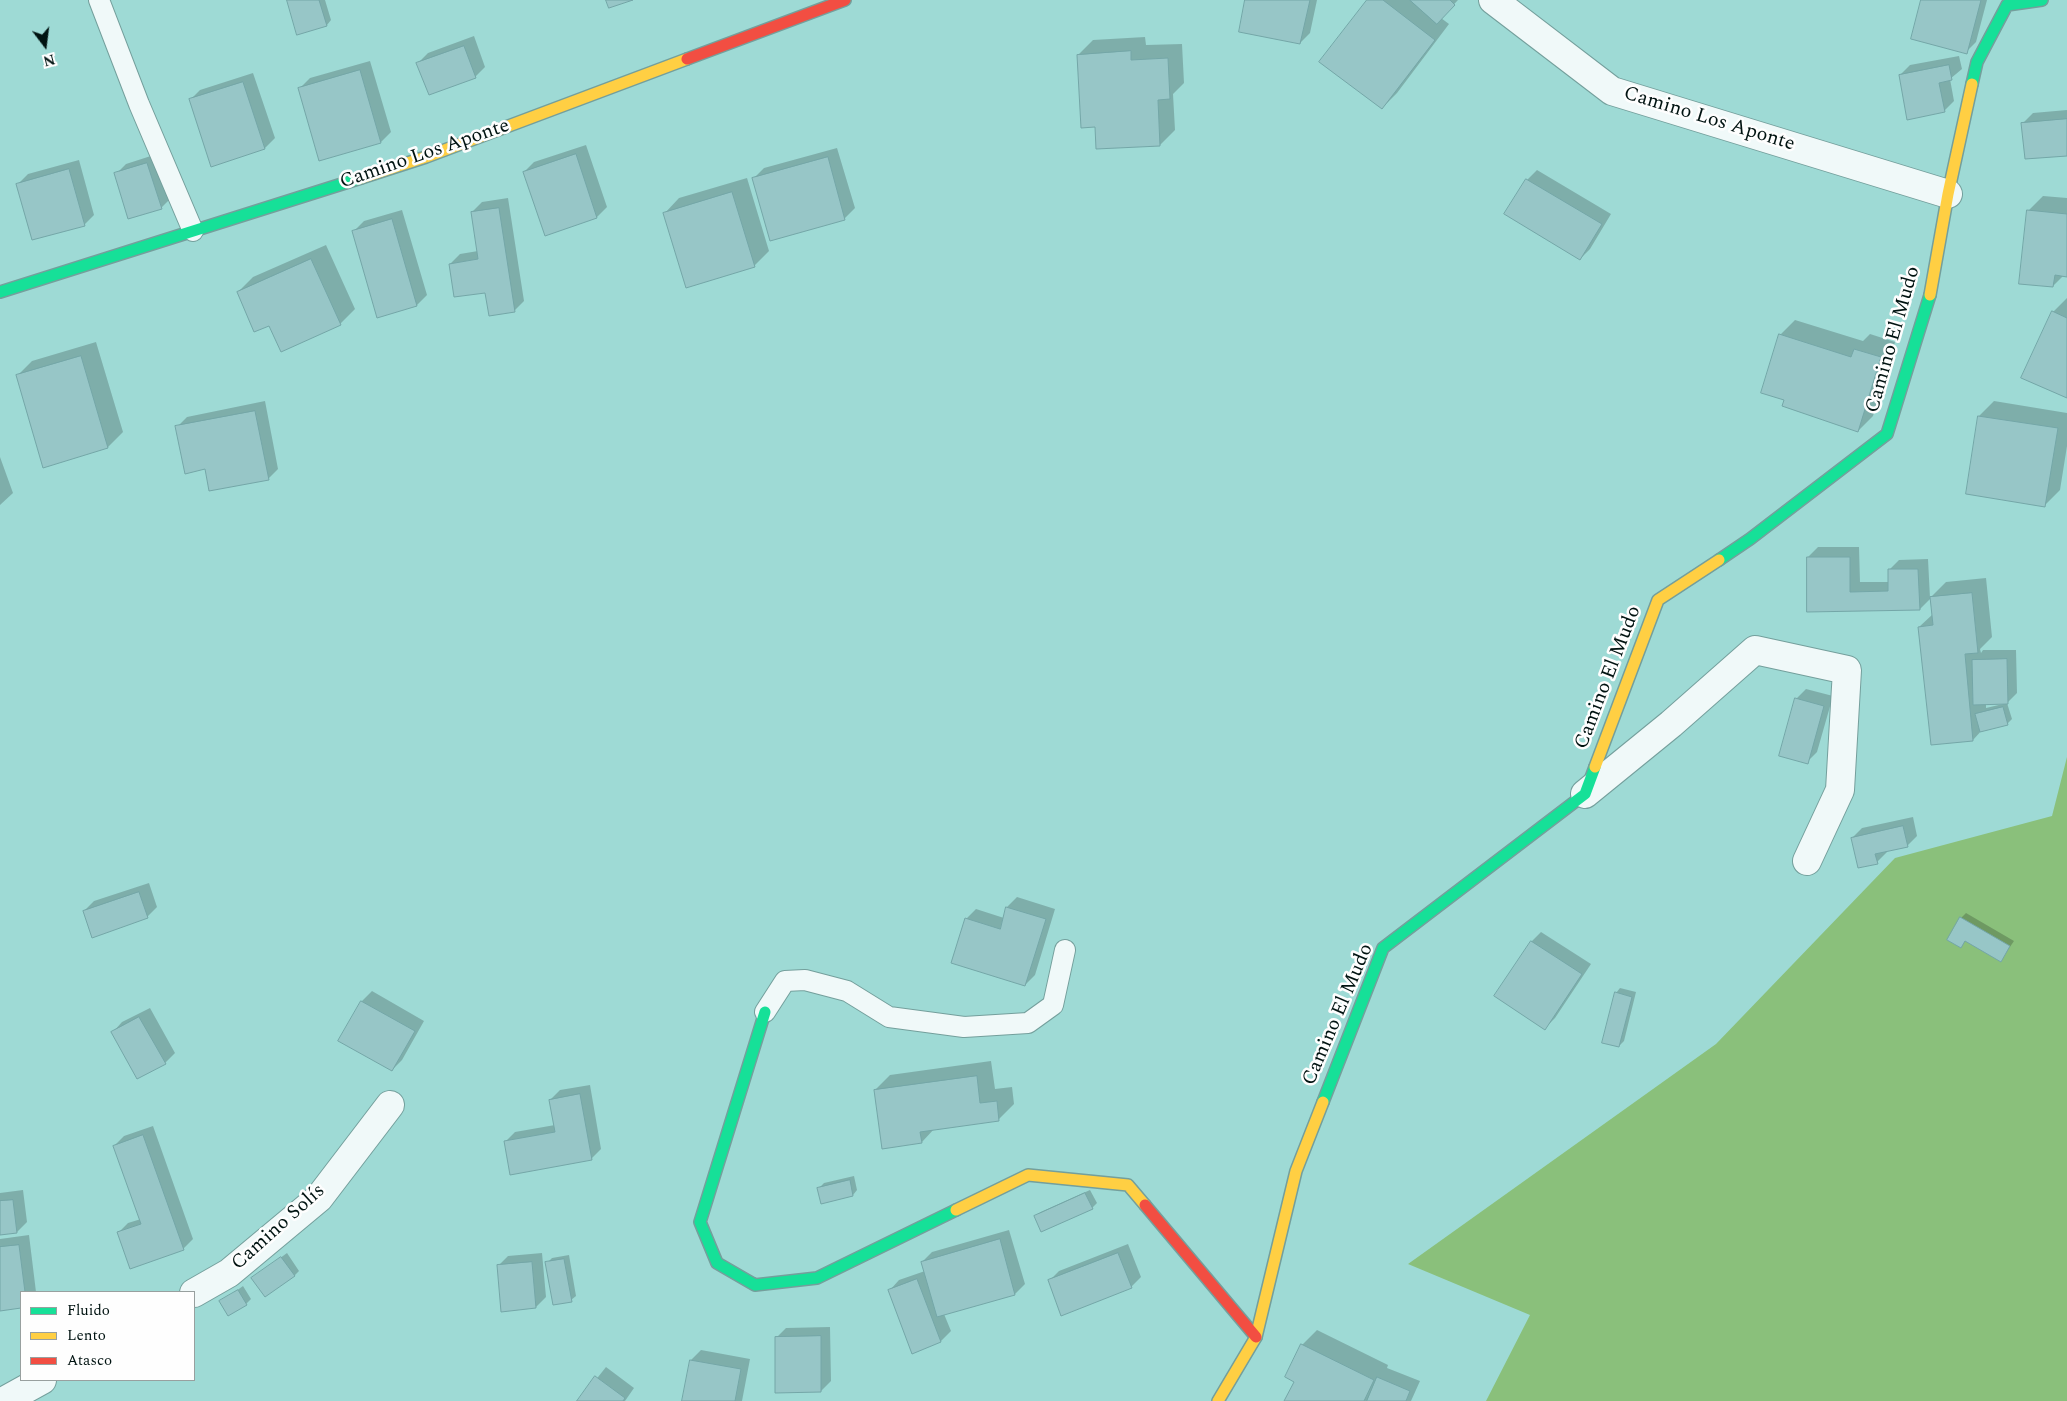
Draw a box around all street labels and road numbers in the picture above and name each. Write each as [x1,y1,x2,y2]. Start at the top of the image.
street label: Camino Los Aponte [1620,83,1798,157]
street label: Camino Los Aponte [337,115,513,195]
street label: Camino El Mudo [1862,264,1926,416]
street label: Camino El Mudo [1571,603,1647,753]
street label: Camino El Mudo [1298,941,1380,1089]
street label: Camino Solís [227,1180,331,1276]

